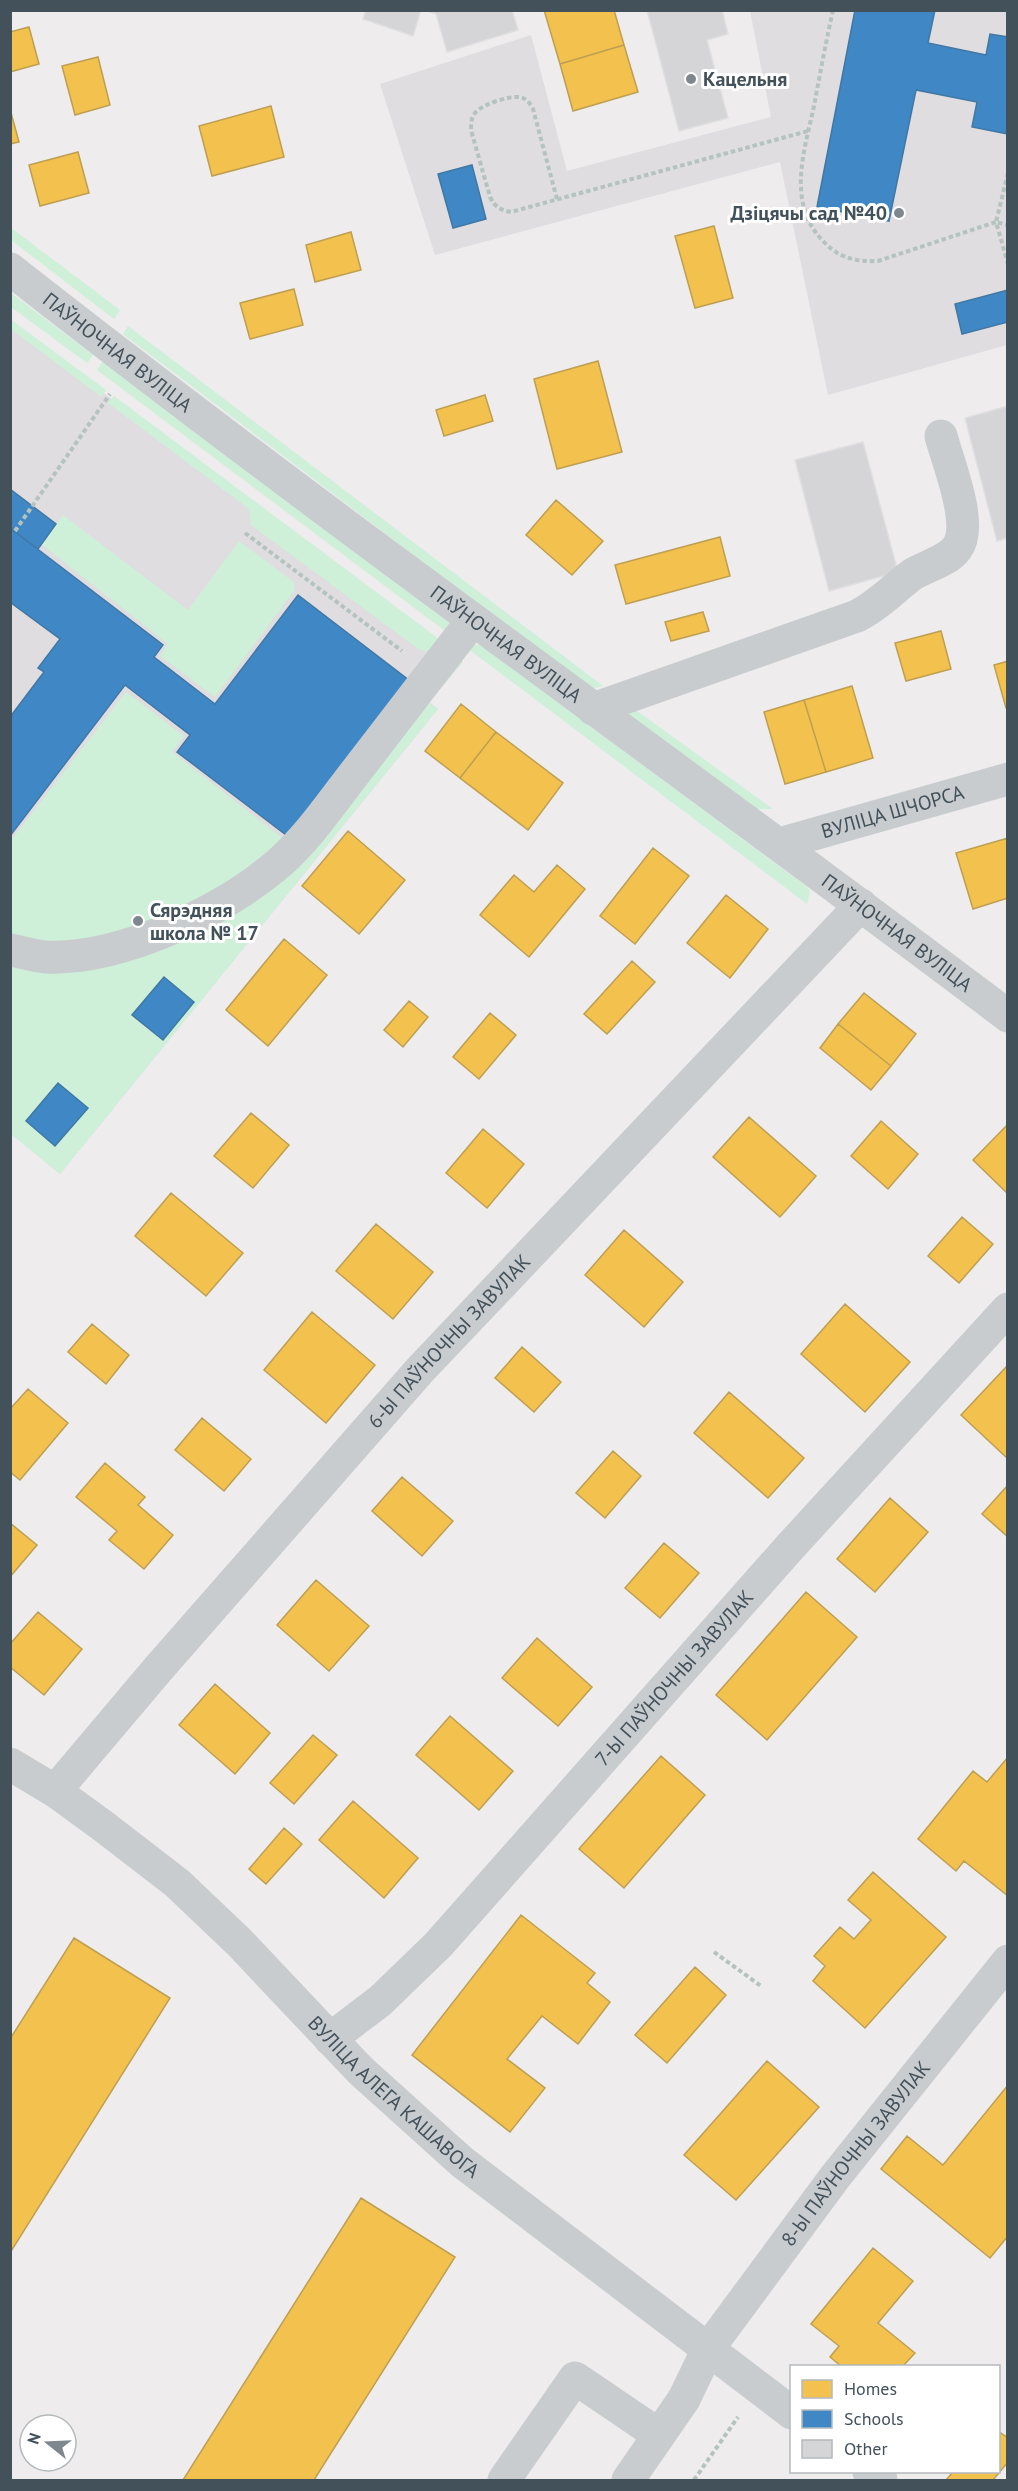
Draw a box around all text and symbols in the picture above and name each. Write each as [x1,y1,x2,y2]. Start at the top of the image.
place label: Кацельня [703,66,787,92]
marker: Кацельня [684,72,698,86]
place label: Дзіцячы сад №40 [730,200,887,226]
marker: Дзіцячы сад №40 [892,206,906,220]
street label: ПАЎНОЧНАЯ ВУЛІЦА [37,287,198,418]
street label: ПАЎНОЧНАЯ ВУЛІЦА [425,580,587,709]
street label: ВУЛІЦА ШЧОРСА [818,779,967,844]
street label: ПАЎНОЧНАЯ ВУЛІЦА [816,868,978,998]
place label: Сярэдняя школа № 17 [150,897,259,946]
marker: Сярэдняя школа № 17 [131,914,145,928]
street label: 6-Ы ПАЎНОЧНЫ ЗАВУЛАК [362,1249,536,1434]
street label: 7-Ы ПАЎНОЧНЫ ЗАВУЛАК [589,1584,759,1771]
street label: ВУЛІЦА АЛЕГА КАШАВОГА [302,2010,485,2184]
street label: 8-Ы ПАЎНОЧНЫ ЗАВУЛАК [775,2055,936,2251]
legend [790,2365,1000,2473]
text: Homes [844,2377,897,2400]
text: Schools [844,2407,904,2430]
north arrow [18,2413,78,2473]
text: N [23,2430,45,2446]
text: Other [844,2437,888,2460]

